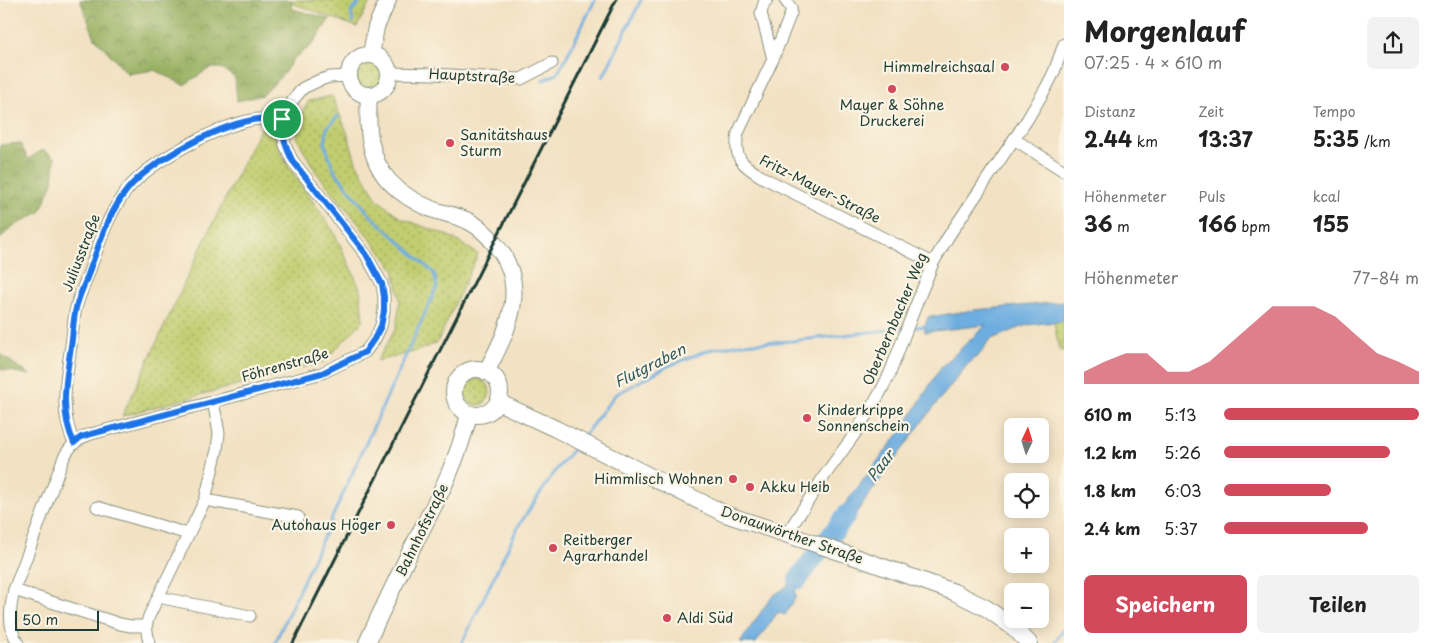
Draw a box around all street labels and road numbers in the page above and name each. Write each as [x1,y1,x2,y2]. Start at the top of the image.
street label: Hauptstraße [428,63,516,88]
street label: Fritz-Mayer-Straße [756,149,884,228]
street label: Juliusstraße [56,211,105,295]
street label: Oberbernbacher Weg [857,249,932,389]
street label: Föhrenstraße [239,342,331,387]
street label: Bahnhofstraße [390,480,453,580]
street label: Donauwörther Straße [718,500,866,569]

